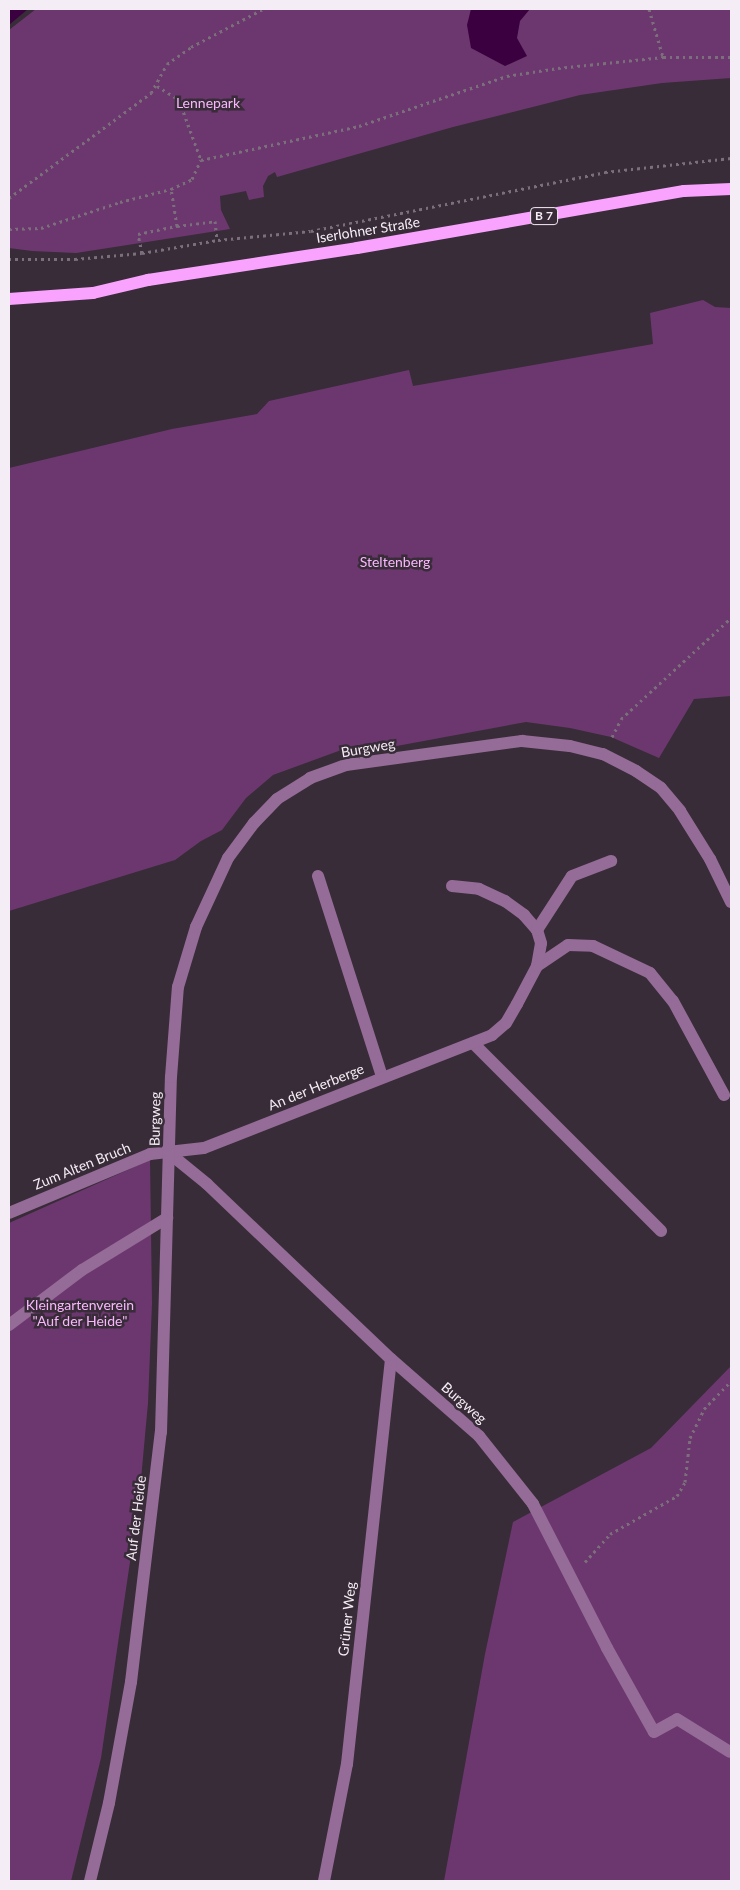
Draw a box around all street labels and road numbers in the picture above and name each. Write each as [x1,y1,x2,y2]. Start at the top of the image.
road number: B 7 [529,207,559,226]
street label: Iserlohner Straße [315,213,421,247]
street label: Burgweg [340,735,396,761]
street label: An der Herberge [265,1060,367,1114]
street label: Burgweg [146,1092,164,1146]
street label: Zum Alten Bruch [31,1139,133,1193]
street label: Burgweg [438,1379,490,1427]
street label: Auf der Heide [122,1474,150,1562]
street label: Grüner Weg [335,1581,359,1657]

